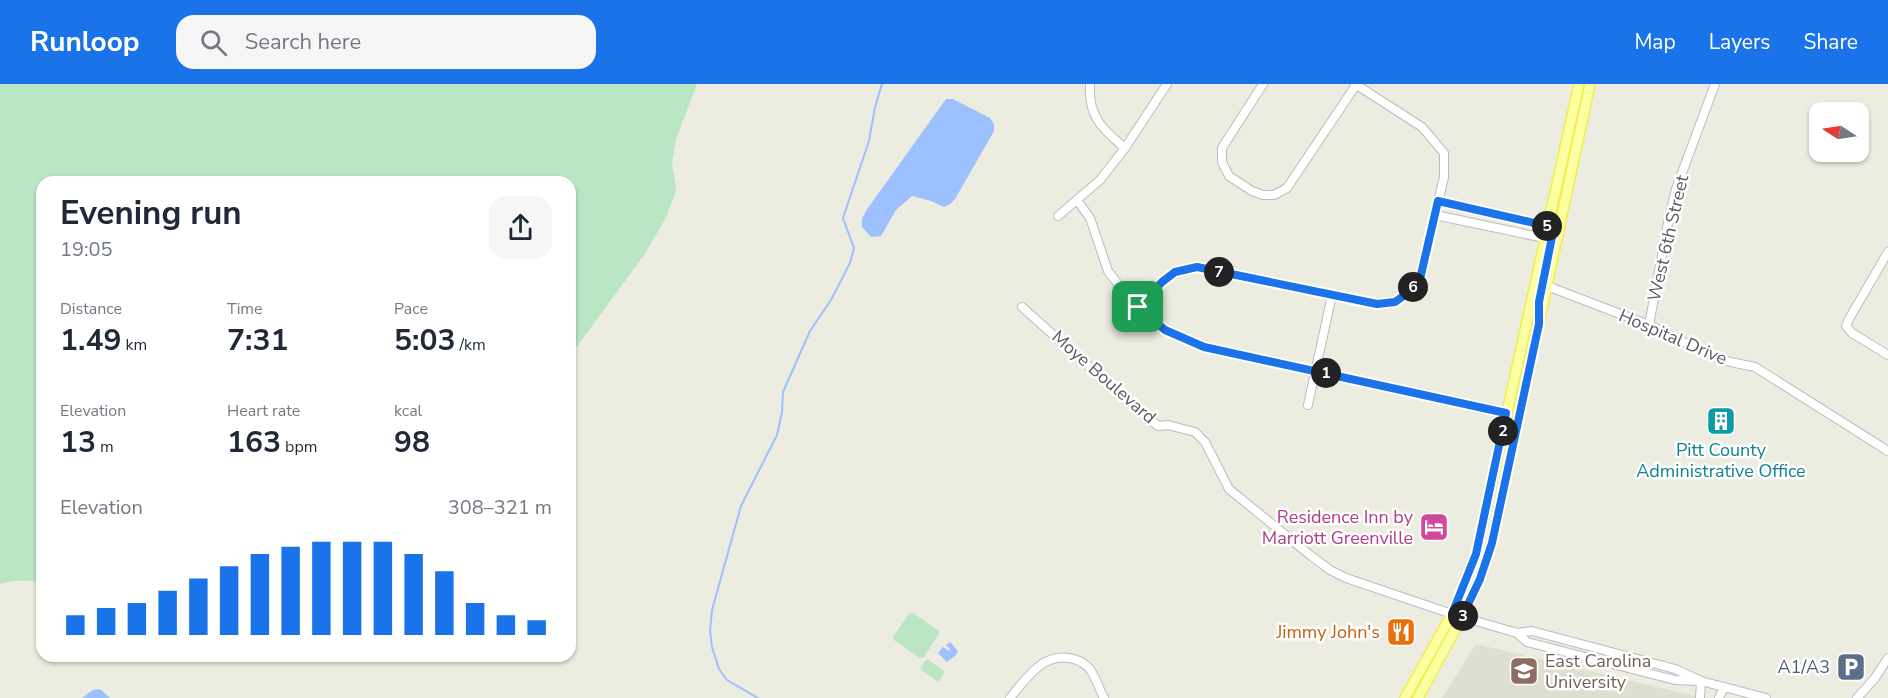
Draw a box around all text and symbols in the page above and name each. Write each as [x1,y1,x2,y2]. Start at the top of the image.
search box [176,15,596,69]
text: Runloop [30,23,140,61]
icon: search [197,26,230,59]
text: Search here [245,27,361,57]
text: Map [1634,28,1676,56]
text: Layers [1709,28,1770,56]
text: Share [1803,28,1858,56]
north arrow [1809,102,1869,162]
map controls [1809,102,1869,162]
street label: West 6th Street [1642,172,1694,303]
text: Evening run [60,191,242,236]
button: share [489,196,552,259]
pin: 5 [1532,211,1562,241]
text: 5 [1542,215,1552,237]
text: 19:05 [60,236,113,263]
pin: 7 [1204,257,1234,287]
text: 7 [1214,261,1224,283]
pin: 6 [1398,272,1428,302]
text: 6 [1408,276,1418,298]
pin [1112,281,1163,332]
icon: arrive [1121,290,1154,323]
text: Distance [60,298,122,320]
text: Time [227,298,263,320]
text: Pace [394,298,428,320]
street label: Hospital Drive [1615,303,1731,371]
text: 1.49 [60,320,121,361]
text: 7:31 [227,320,288,361]
text: 5:03 [394,320,455,361]
street label: Moye Boulevard [1047,325,1161,429]
text: km [121,334,147,356]
text: /km [455,334,486,356]
pin: 1 [1311,358,1341,388]
text: 1 [1321,362,1331,384]
text: Elevation [60,400,126,422]
text: Heart rate [227,400,300,422]
text: kcal [394,400,422,422]
building icon: Pitt County Administrative Office [1705,405,1737,437]
pin: 2 [1488,416,1518,446]
text: 2 [1498,420,1508,442]
text: 13 [60,422,96,463]
text: 163 [227,422,281,463]
text: 98 [394,422,430,463]
text: m [96,436,114,458]
text: bpm [281,436,317,458]
place label: Pitt County Administrative Office [1636,438,1806,483]
text: Elevation [60,494,143,521]
text: 308–321 m [448,494,552,521]
place label: Residence Inn by Marriott Greenville [1262,505,1414,550]
hotel icon: Residence Inn by Marriott Greenville [1418,511,1450,543]
pin: 3 [1448,601,1478,631]
text: 3 [1458,605,1468,627]
restaurant icon: Jimmy John's [1385,616,1417,648]
place label: Jimmy John's [1275,620,1380,644]
place label: East Carolina University [1545,649,1651,694]
parking icon: A1/A3 [1835,651,1867,683]
school or university icon: East Carolina University [1508,655,1540,687]
place label: A1/A3 [1777,655,1830,679]

